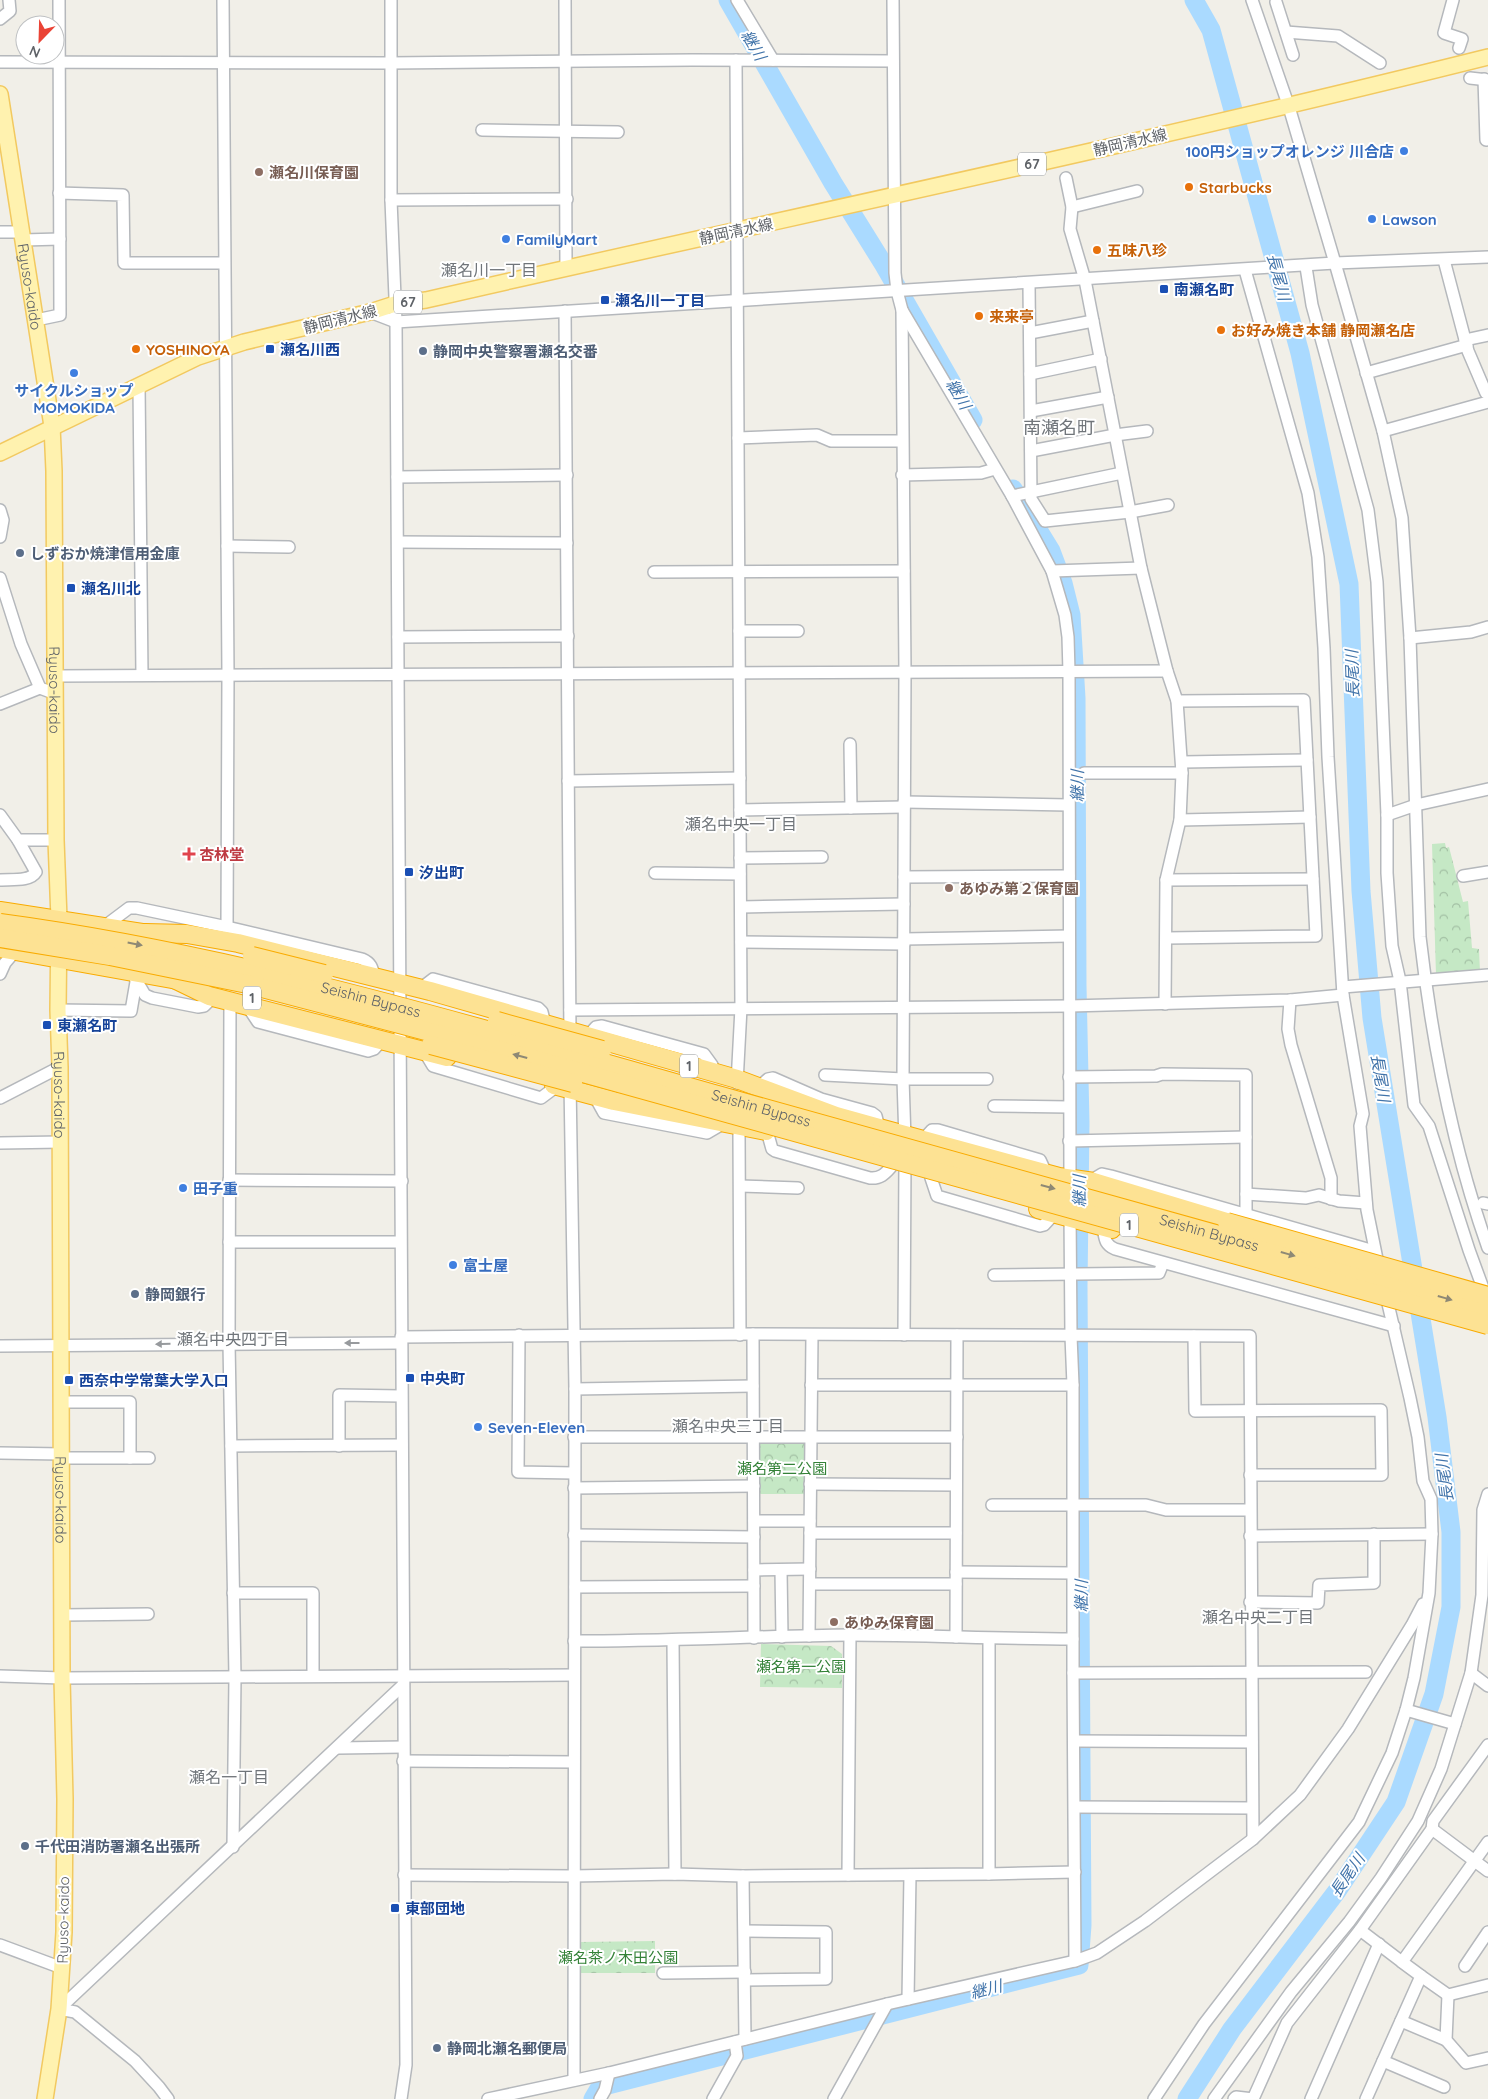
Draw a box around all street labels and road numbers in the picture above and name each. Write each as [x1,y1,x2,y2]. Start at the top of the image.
street label: 静岡清水線 [1091,124,1169,160]
road number: 67 [1018,152,1046,175]
street label: 静岡清水線 [697,214,775,248]
street label: Ryuso-kaido [14,242,46,331]
road number: 67 [394,290,422,314]
street label: 静岡清水線 [301,301,379,337]
street label: Ryuso-kaido [45,646,65,734]
street label: Seishin Bypass [319,977,423,1021]
road number: 1 [243,986,261,1010]
street label: Ryuso-kaido [50,1051,70,1139]
road number: 1 [680,1054,698,1078]
street label: Seishin Bypass [709,1084,813,1130]
street label: Seishin Bypass [1157,1209,1261,1255]
road number: 1 [1120,1214,1138,1236]
street label: Ryuso-kaido [52,1456,71,1544]
street label: Ryuso-kaido [53,1876,73,1964]

